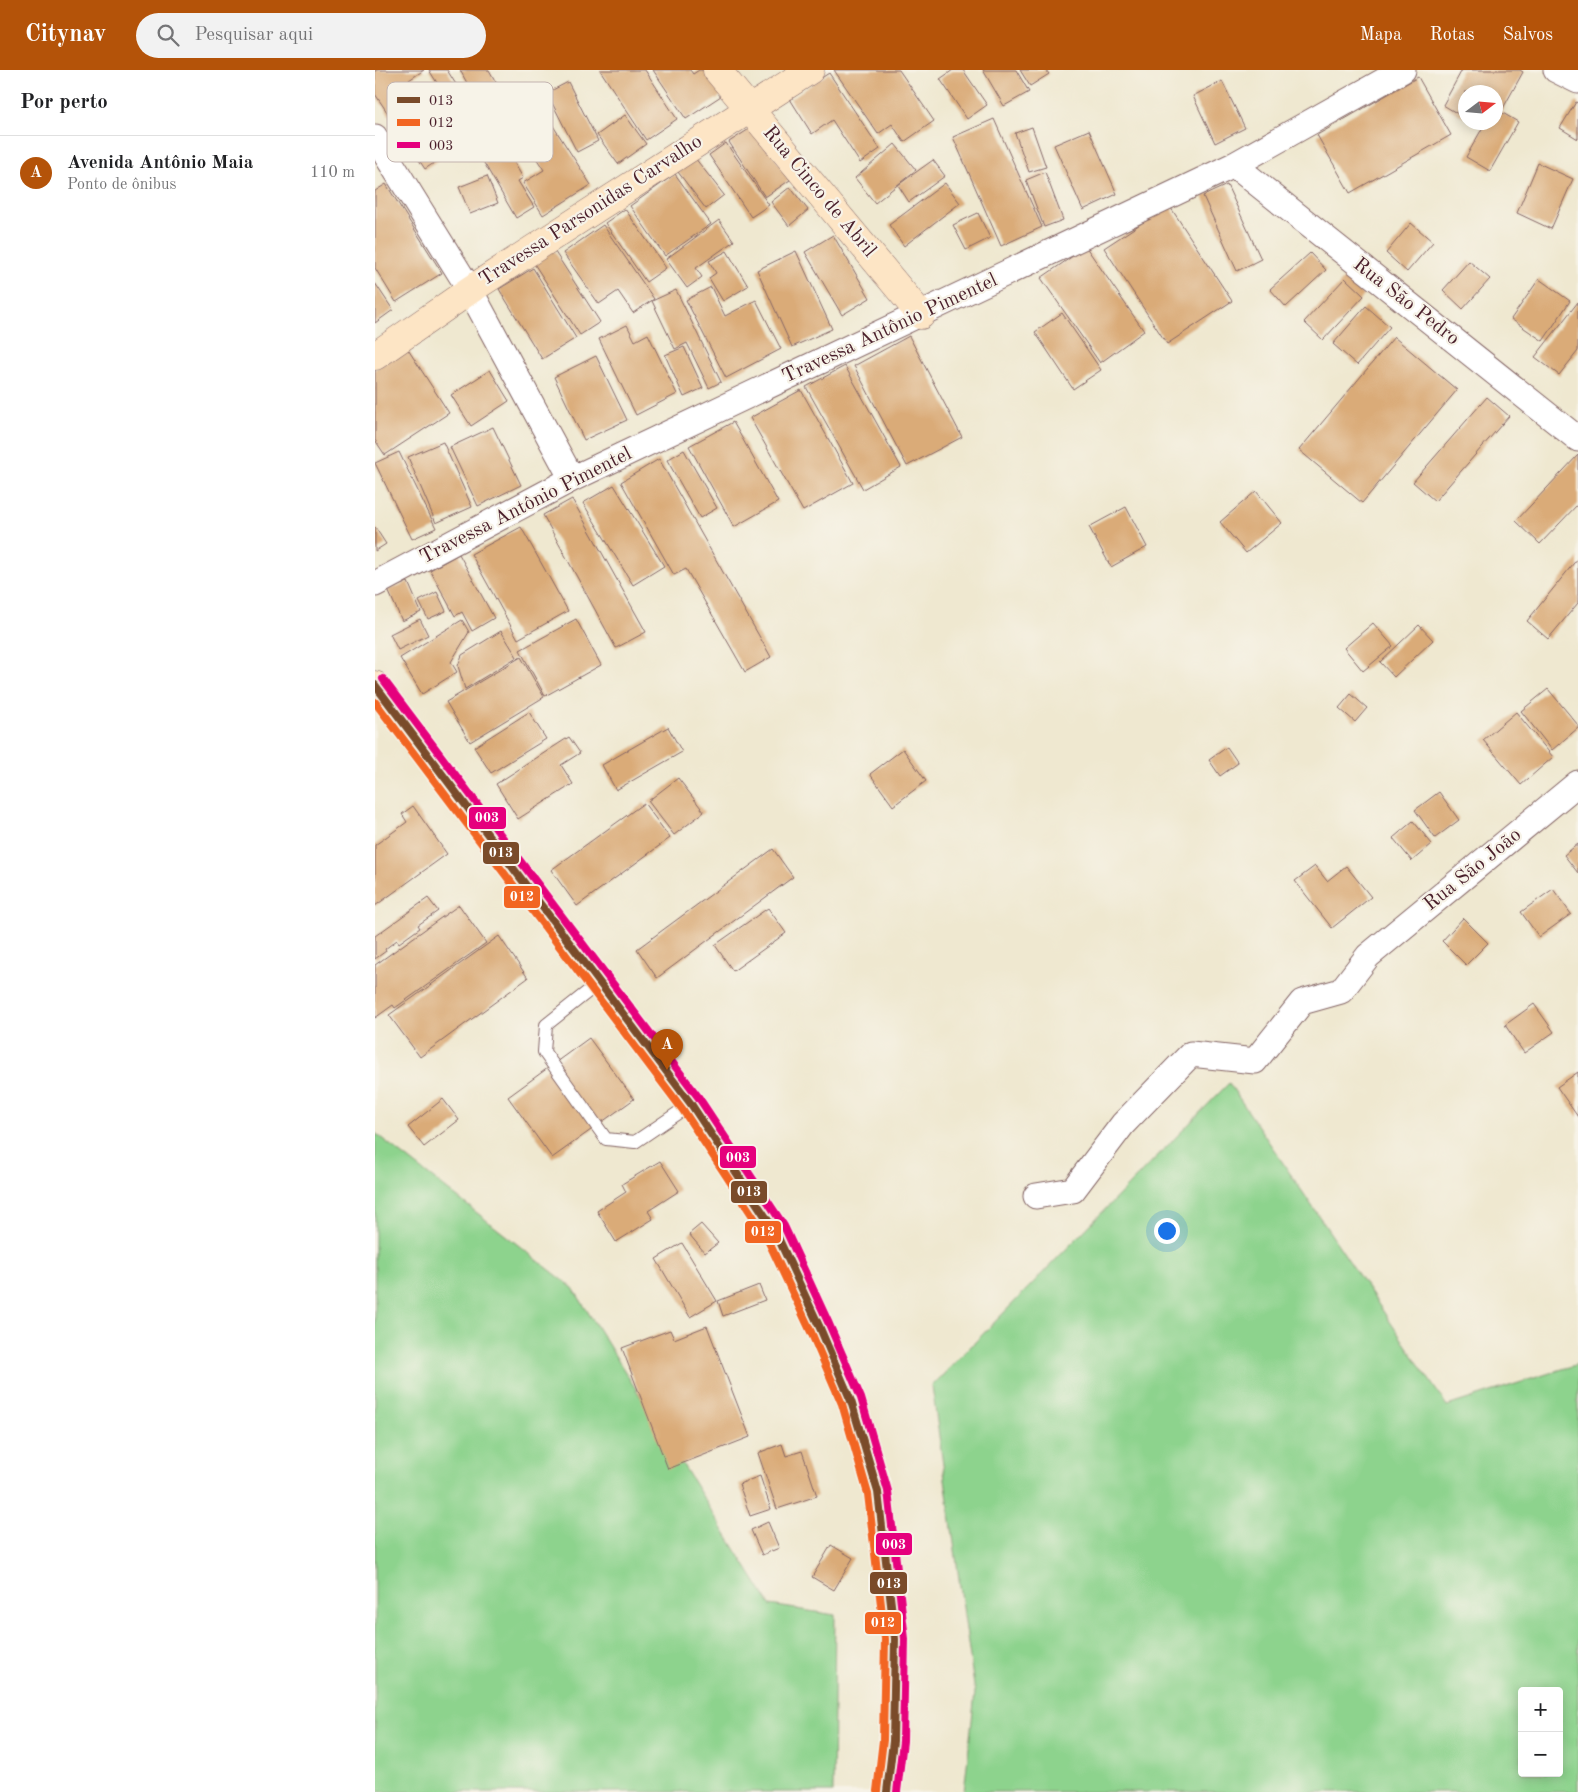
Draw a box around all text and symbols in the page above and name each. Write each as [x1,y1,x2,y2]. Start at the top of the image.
search box [136,13,486,58]
icon: search [154,21,182,49]
text: Citynav [25,23,106,47]
text: Pesquisar aqui [194,26,313,45]
text: Mapa [1360,26,1402,44]
text: Rotas [1430,26,1475,44]
text: Salvos [1503,26,1553,44]
legend [387,82,553,162]
north arrow [1458,85,1503,130]
text: Por perto [20,92,108,113]
text: 013 [429,94,453,108]
text: 012 [429,116,453,130]
street label: Rua Cinco de Abril [759,123,879,261]
street label: Travessa Parsonidas Carvalho [476,132,706,290]
text: 003 [429,139,453,153]
text: Avenida Antônio Maia [67,154,253,173]
text: A [30,165,42,181]
text: 110 m [310,165,355,181]
text: Ponto de ônibus [67,177,176,193]
street label: Rua São Pedro [1349,255,1463,349]
street label: Travessa Antônio Pimentel [779,270,1001,388]
street label: Travessa Antônio Pimentel [417,444,635,568]
line badge: 003 [468,806,507,830]
text: 003 [475,811,499,825]
street label: Rua São João [1421,825,1525,915]
line badge: 013 [482,841,520,865]
text: 013 [489,846,513,860]
line badge: 012 [503,885,541,909]
text: 012 [510,890,534,904]
pin: A [651,1029,683,1070]
line badge: 003 [719,1145,757,1169]
text: 003 [726,1151,750,1165]
line badge: 013 [730,1180,768,1204]
text: 013 [737,1185,761,1199]
your location [1154,1218,1180,1244]
line badge: 012 [744,1220,782,1244]
text: 012 [751,1225,775,1239]
line badge: 003 [875,1532,913,1556]
text: 003 [882,1538,906,1552]
line badge: 013 [869,1571,908,1595]
text: 013 [877,1577,901,1591]
line badge: 012 [864,1611,902,1635]
text: 012 [871,1616,895,1630]
map controls [1518,1687,1563,1777]
button: + [1518,1687,1563,1732]
button: − [1518,1732,1563,1777]

